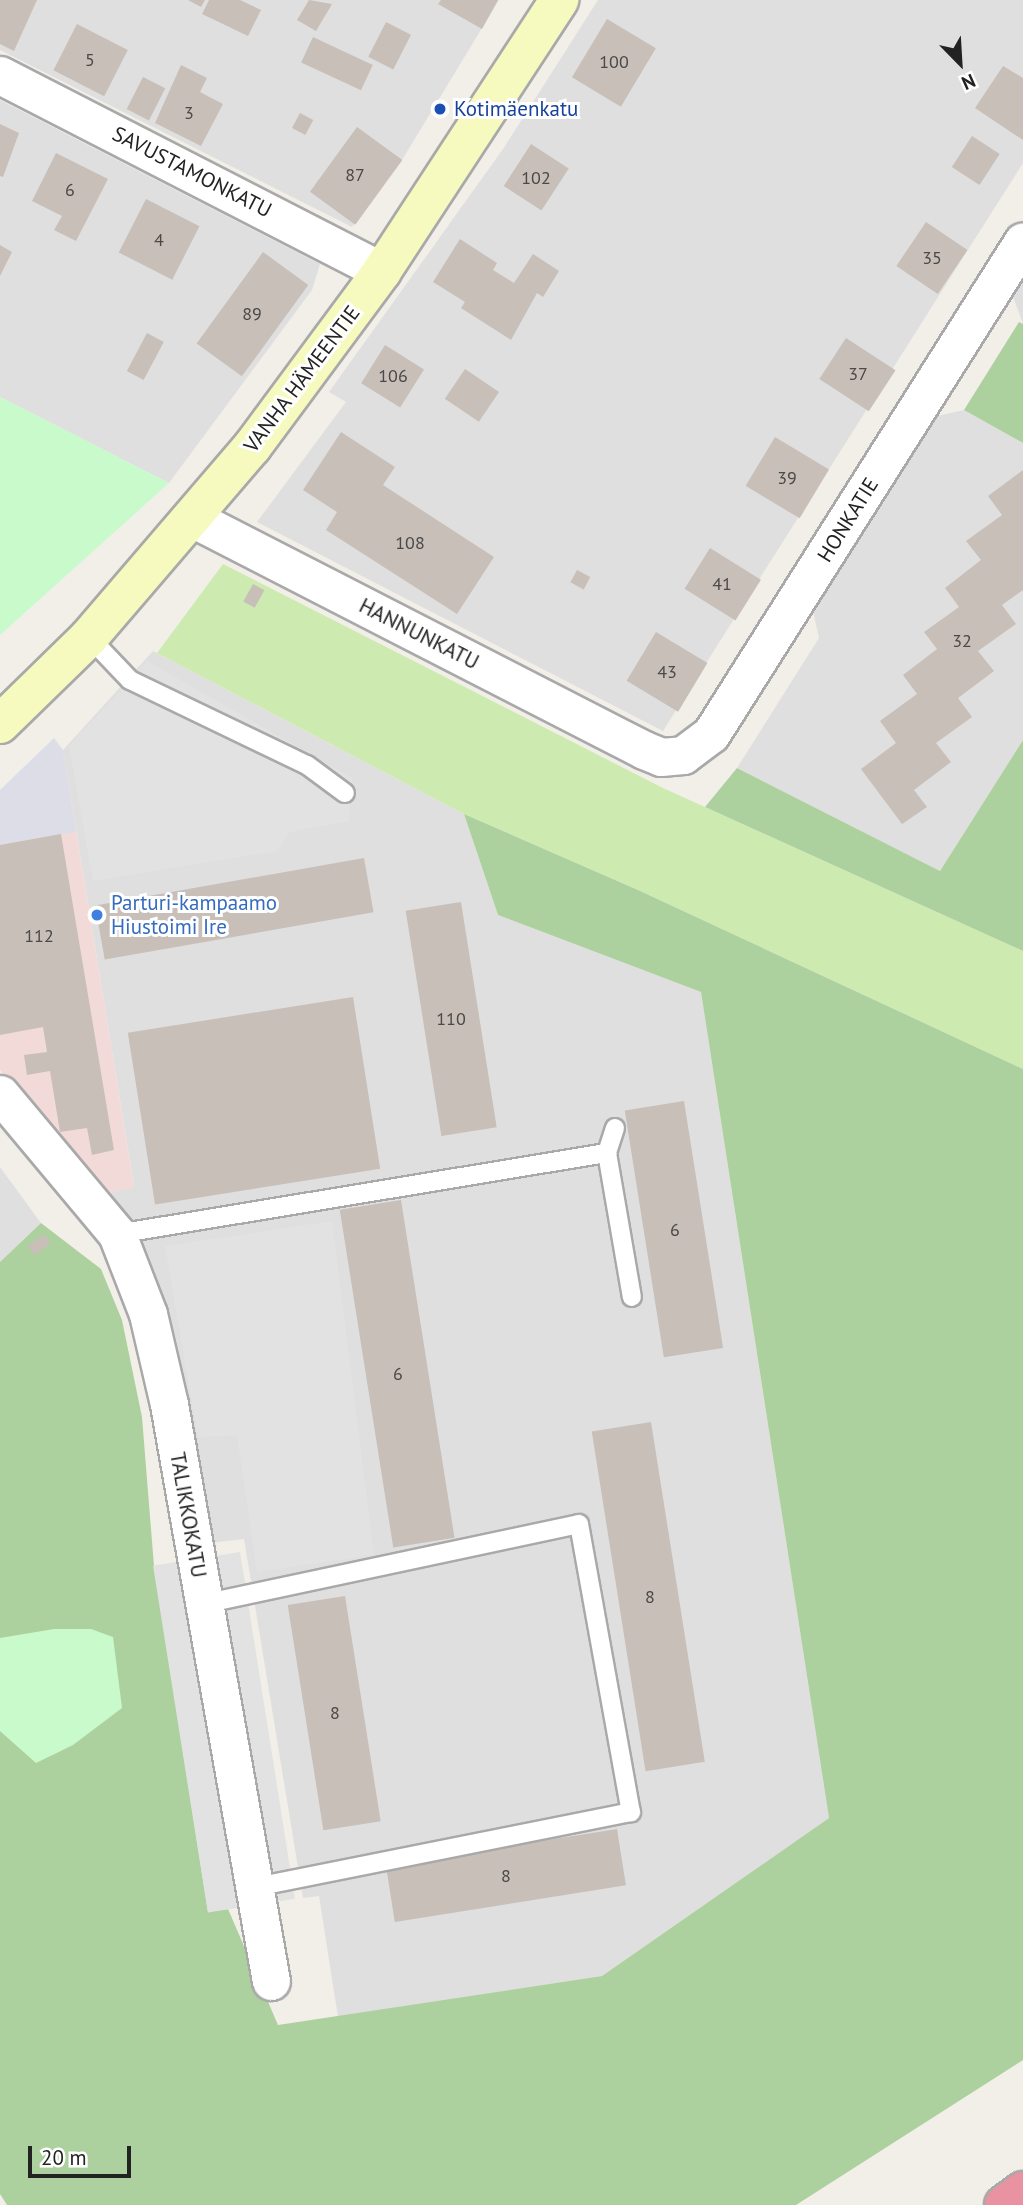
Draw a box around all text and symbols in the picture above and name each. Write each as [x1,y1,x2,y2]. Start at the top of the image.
north arrow [925,28,995,98]
house number: 5 [85,49,95,71]
house number: 100 [599,51,629,73]
text: N [958,69,979,96]
place label: Kotimäenkatu [454,96,578,122]
marker: Kotimäenkatu [432,101,448,117]
house number: 3 [184,102,194,124]
street label: SAVUSTAMONKATU [108,121,276,223]
house number: 87 [345,164,365,186]
house number: 102 [521,167,551,189]
house number: 6 [65,179,75,201]
house number: 4 [154,229,164,251]
house number: 35 [922,247,942,269]
street label: VANHA HÄMEENTIE [238,300,366,458]
house number: 89 [242,303,262,325]
house number: 37 [848,363,868,385]
house number: 106 [378,365,408,387]
house number: 39 [777,467,797,489]
street label: HONKATIE [812,473,884,567]
house number: 108 [395,532,425,554]
house number: 41 [712,573,732,595]
street label: HANNUNKATU [355,593,483,675]
house number: 32 [952,630,972,652]
house number: 43 [657,661,677,683]
place label: Parturi-kampaamo Hiustoimi Ire [111,890,277,940]
marker: Parturi-kampaamo Hiustoimi Ire [89,907,105,923]
house number: 112 [24,925,54,947]
house number: 110 [436,1008,466,1030]
house number: 6 [670,1219,680,1241]
house number: 6 [393,1363,403,1385]
street label: TALIKKOKATU [165,1450,211,1580]
house number: 8 [645,1586,655,1608]
house number: 8 [330,1702,340,1724]
house number: 8 [501,1865,511,1887]
scale bar [32,2132,135,2176]
text: 20 m [41,2144,87,2171]

